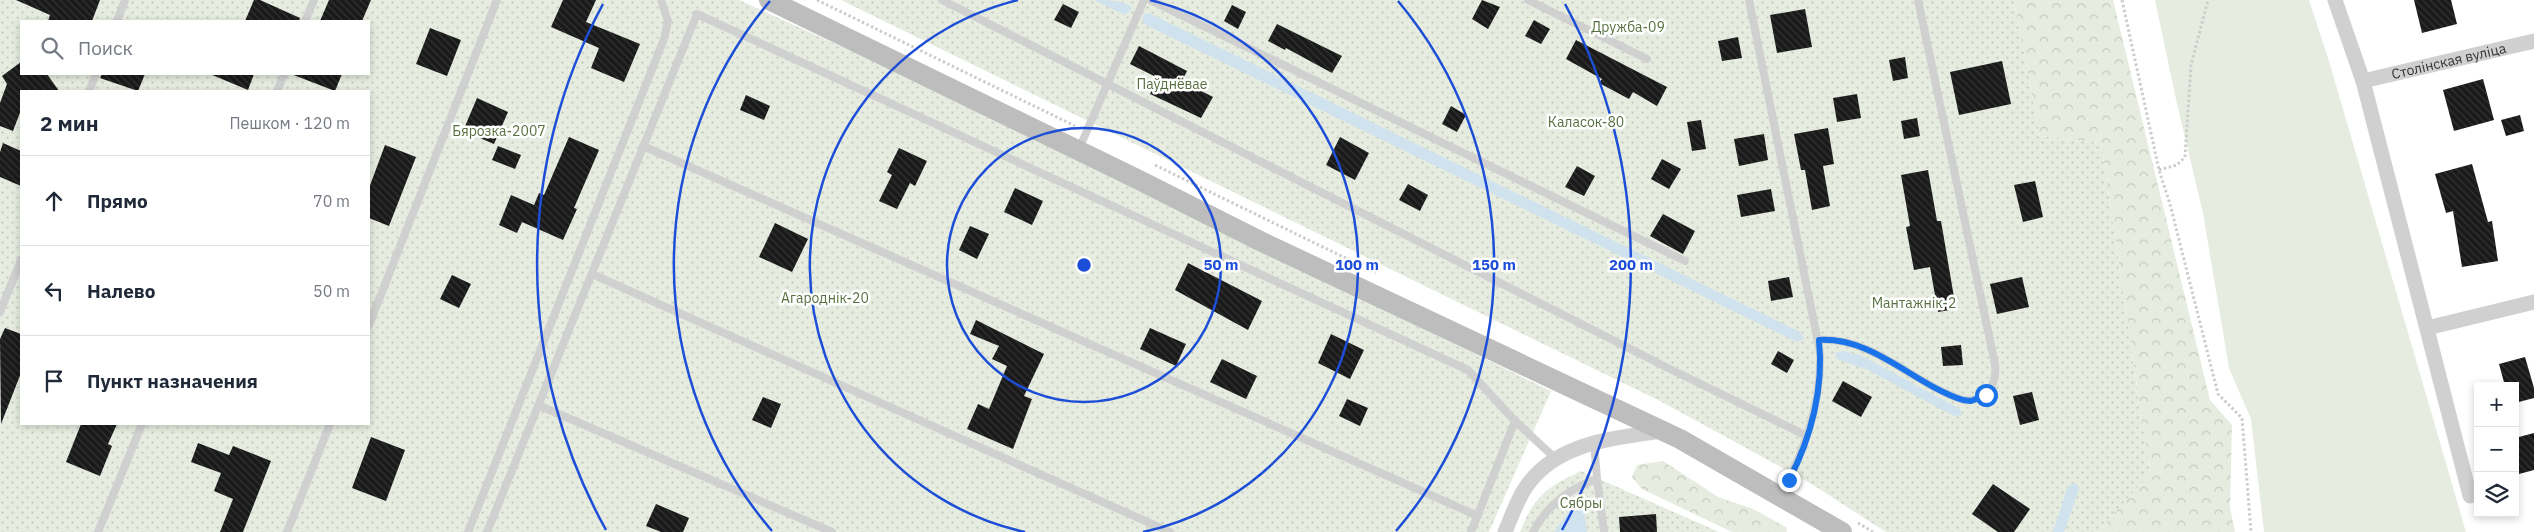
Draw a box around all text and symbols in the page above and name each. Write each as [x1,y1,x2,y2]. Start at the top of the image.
park label: Дружба-09 [1591,18,1665,36]
search box [20,20,370,75]
icon: search [38,34,66,62]
text: Поиск [78,36,133,60]
street label: Столінская вуліца [2390,39,2508,83]
park label: Паўднёвае [1136,75,1208,93]
text: 2 мин [40,109,99,137]
text: Пешком · 120 m [229,113,350,133]
park label: Каласок-80 [1548,113,1624,131]
park label: Бярозка-2007 [452,122,546,140]
icon: ahead [40,187,68,215]
text: Прямо [87,189,148,213]
text: 70 m [313,191,350,211]
text: 50 m [1204,255,1238,274]
text: 100 m [1335,255,1379,274]
text: 150 m [1472,255,1516,274]
text: 200 m [1609,255,1653,274]
centre of rings [1075,256,1093,274]
icon: left [40,277,68,305]
text: Налево [87,279,156,303]
text: 50 m [313,281,350,301]
park label: Агароднік-20 [781,289,869,307]
park label: Мантажнік-2 [1872,294,1956,312]
icon: arrive [40,367,68,395]
text: Пункт назначения [87,369,258,393]
map controls [2474,382,2519,517]
button: + [2474,382,2519,427]
route start [1975,384,1998,407]
button: − [2474,427,2519,472]
route end [1778,469,1801,492]
button: layers [2474,472,2519,517]
park label: Сябры [1560,494,1602,512]

